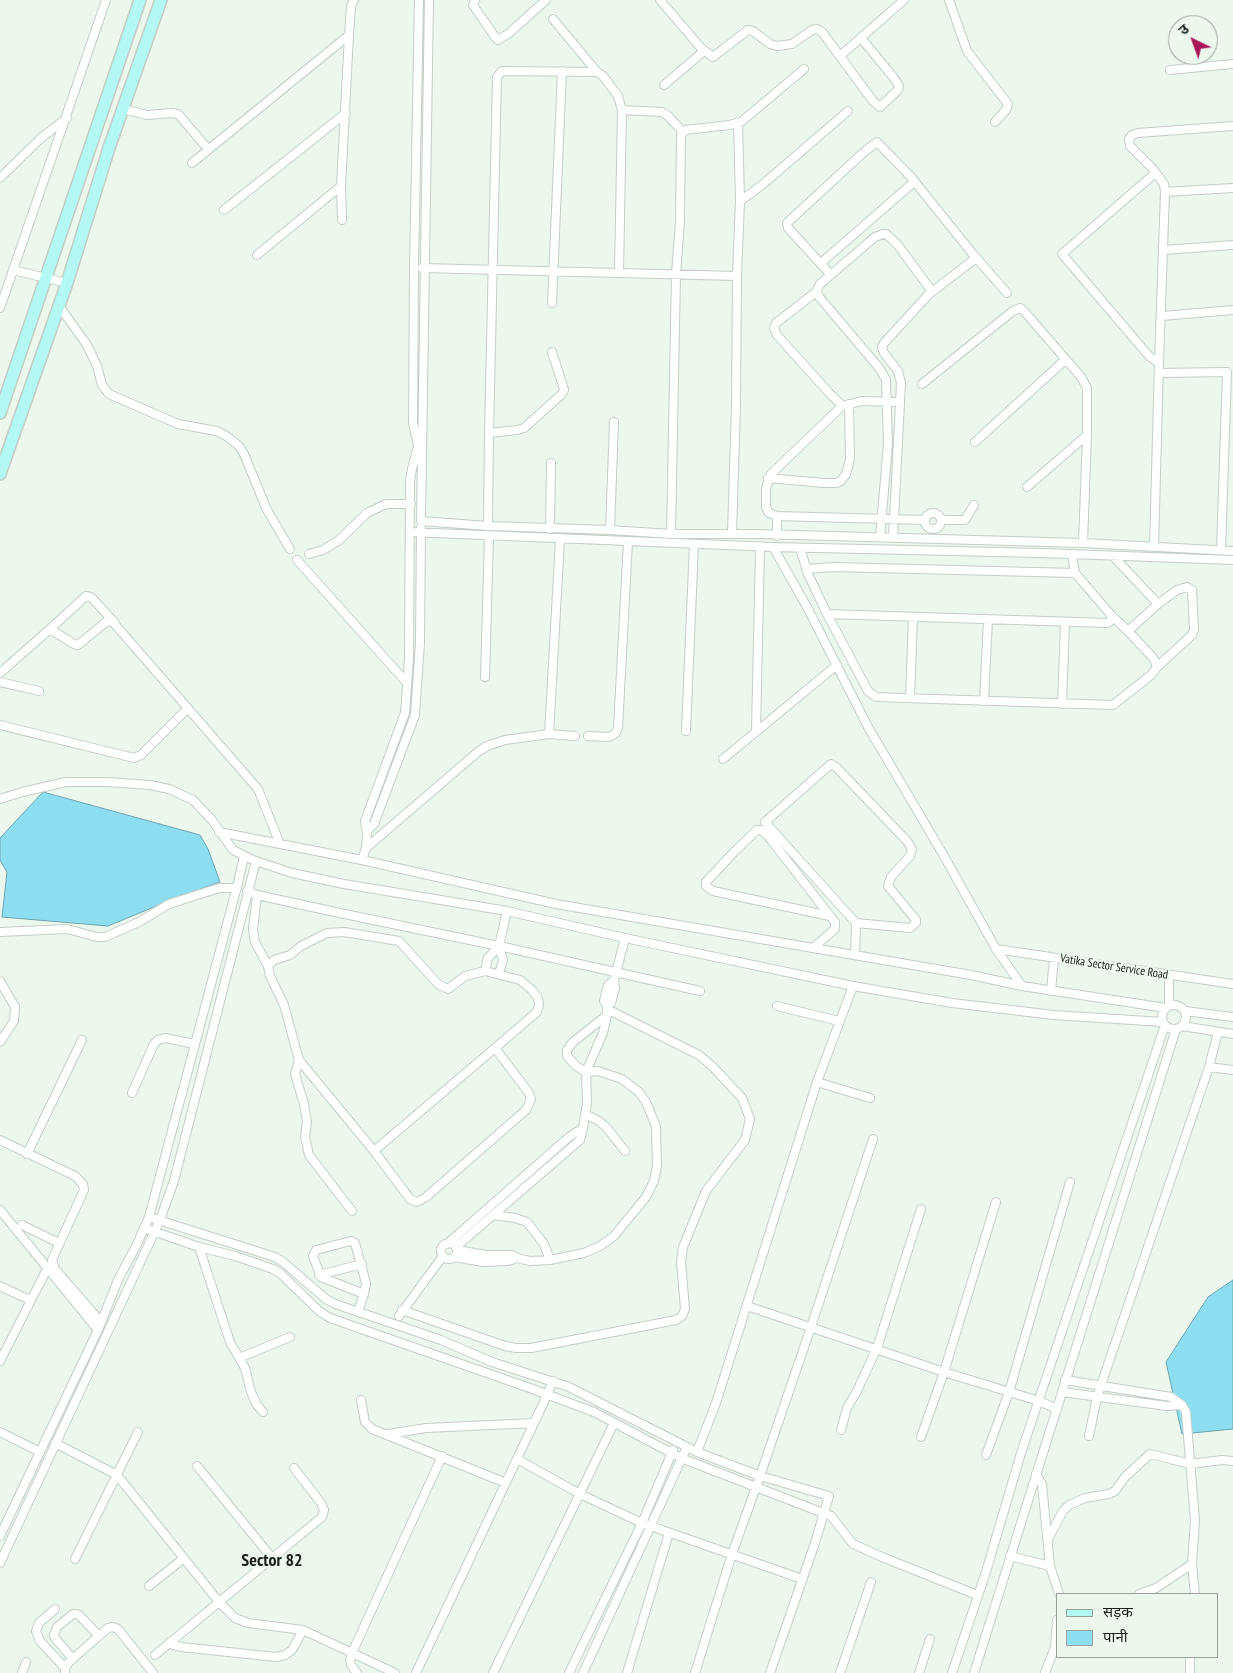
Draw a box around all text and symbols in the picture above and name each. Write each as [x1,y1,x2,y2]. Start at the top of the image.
north arrow [1168,15,1218,65]
text: उ [1175,20,1193,39]
street label: Vatika Sector Service Road [1059,951,1169,983]
district label: Sector 82 [241,1550,303,1572]
legend [1056,1593,1218,1658]
text: सड़क [1103,1602,1133,1621]
text: पानी [1103,1627,1128,1646]

